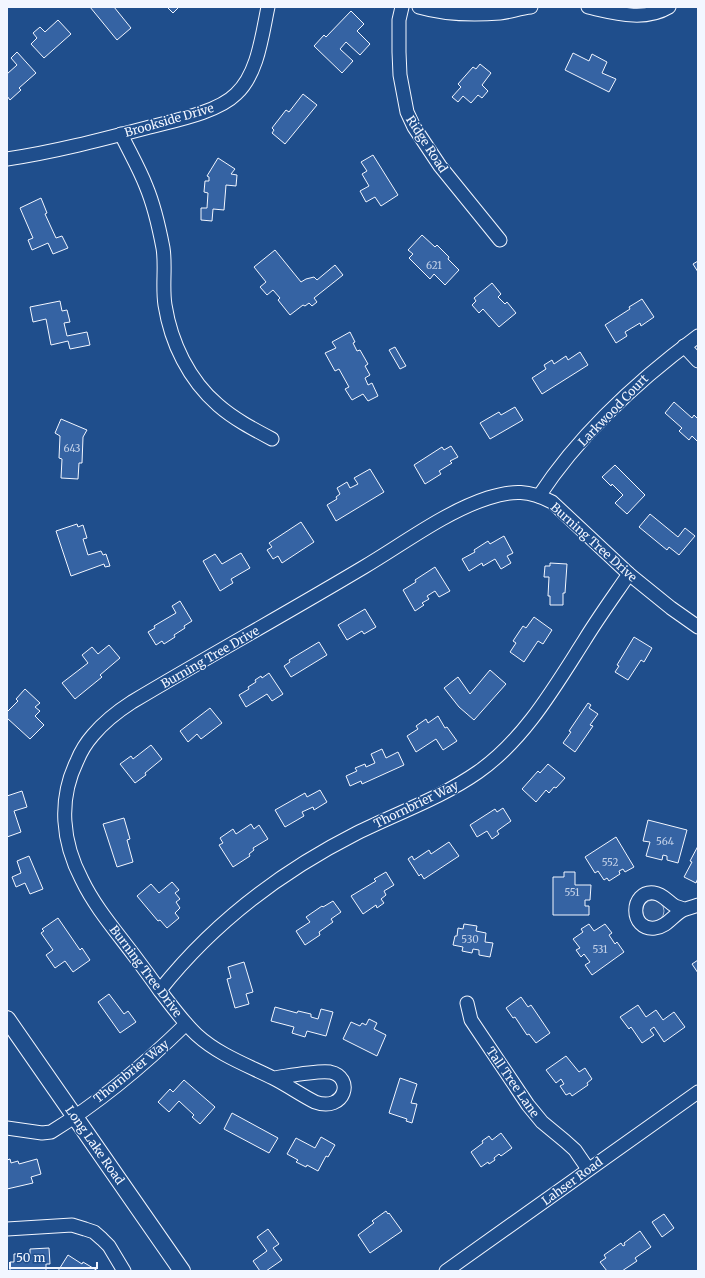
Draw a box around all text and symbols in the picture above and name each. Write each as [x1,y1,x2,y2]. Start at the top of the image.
street label: Brookside Drive [123,100,215,140]
street label: Ridge Road [403,113,451,175]
house number: 621 [426,259,442,272]
street label: Larkwood Court [575,371,651,449]
house number: 643 [63,442,81,455]
street label: Burning Tree Drive [548,499,640,585]
street label: Burning Tree Drive [158,623,262,691]
street label: Thornbrier Way [371,777,461,831]
house number: 564 [656,835,674,848]
house number: 552 [602,856,618,869]
house number: 551 [564,886,580,899]
street label: Burning Tree Drive [107,922,185,1020]
house number: 530 [461,933,479,946]
house number: 531 [592,943,608,956]
street label: Thornbrier Way [91,1036,171,1106]
street label: Tall Tree Lane [483,1044,543,1120]
street label: Long Lake Road [62,1103,128,1187]
street label: Lahser Road [539,1154,605,1208]
scale bar [10,1244,97,1270]
text: 50 m [16,1250,45,1265]

